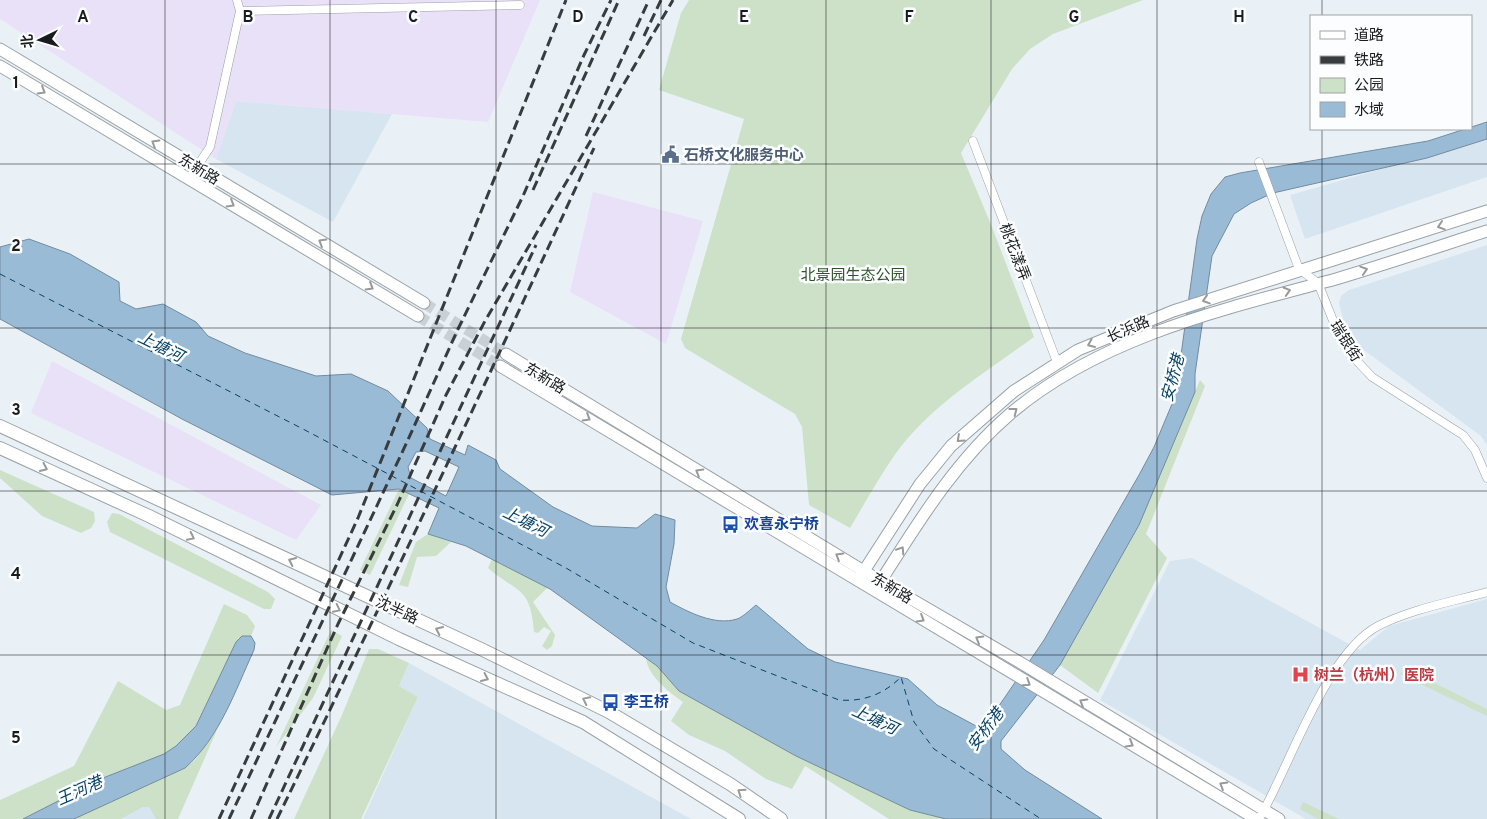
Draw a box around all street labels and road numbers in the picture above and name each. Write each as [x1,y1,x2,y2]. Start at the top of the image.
street label: 东新路 [174,151,222,190]
street label: 桃花漾弄 [994,221,1033,284]
street label: 长浜路 [1104,313,1153,348]
street label: 瑞银街 [1325,318,1365,366]
street label: 东新路 [520,360,568,399]
street label: 东新路 [867,570,915,609]
street label: 沈半路 [372,593,421,629]

